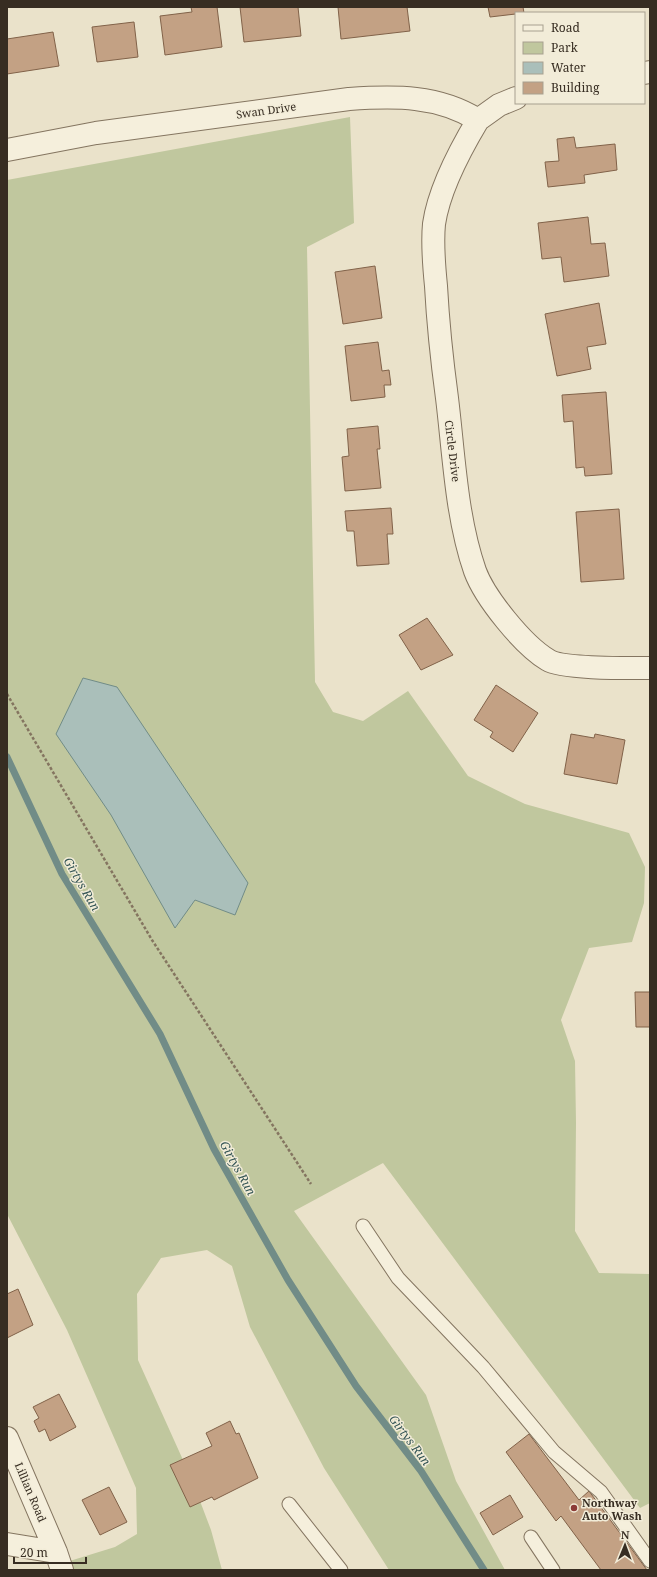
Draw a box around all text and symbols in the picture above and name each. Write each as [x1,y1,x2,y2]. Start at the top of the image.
legend [515,12,645,104]
text: Road [551,19,581,36]
text: Park [551,39,579,56]
text: Water [551,59,586,76]
text: Building [551,79,600,96]
street label: Swan Drive [235,98,297,122]
street label: Circle Drive [442,419,464,483]
water label: Girtys Run [60,854,104,914]
water label: Girtys Run [216,1138,260,1198]
water label: Girtys Run [385,1411,435,1469]
street label: Lillian Road [12,1460,50,1524]
place label: Northway Auto Wash [582,1495,642,1523]
marker: Northway Auto Wash [569,1503,579,1513]
north arrow [605,1525,645,1565]
text: N [621,1527,630,1542]
scale bar [14,1539,86,1565]
text: 20 m [20,1544,48,1561]

